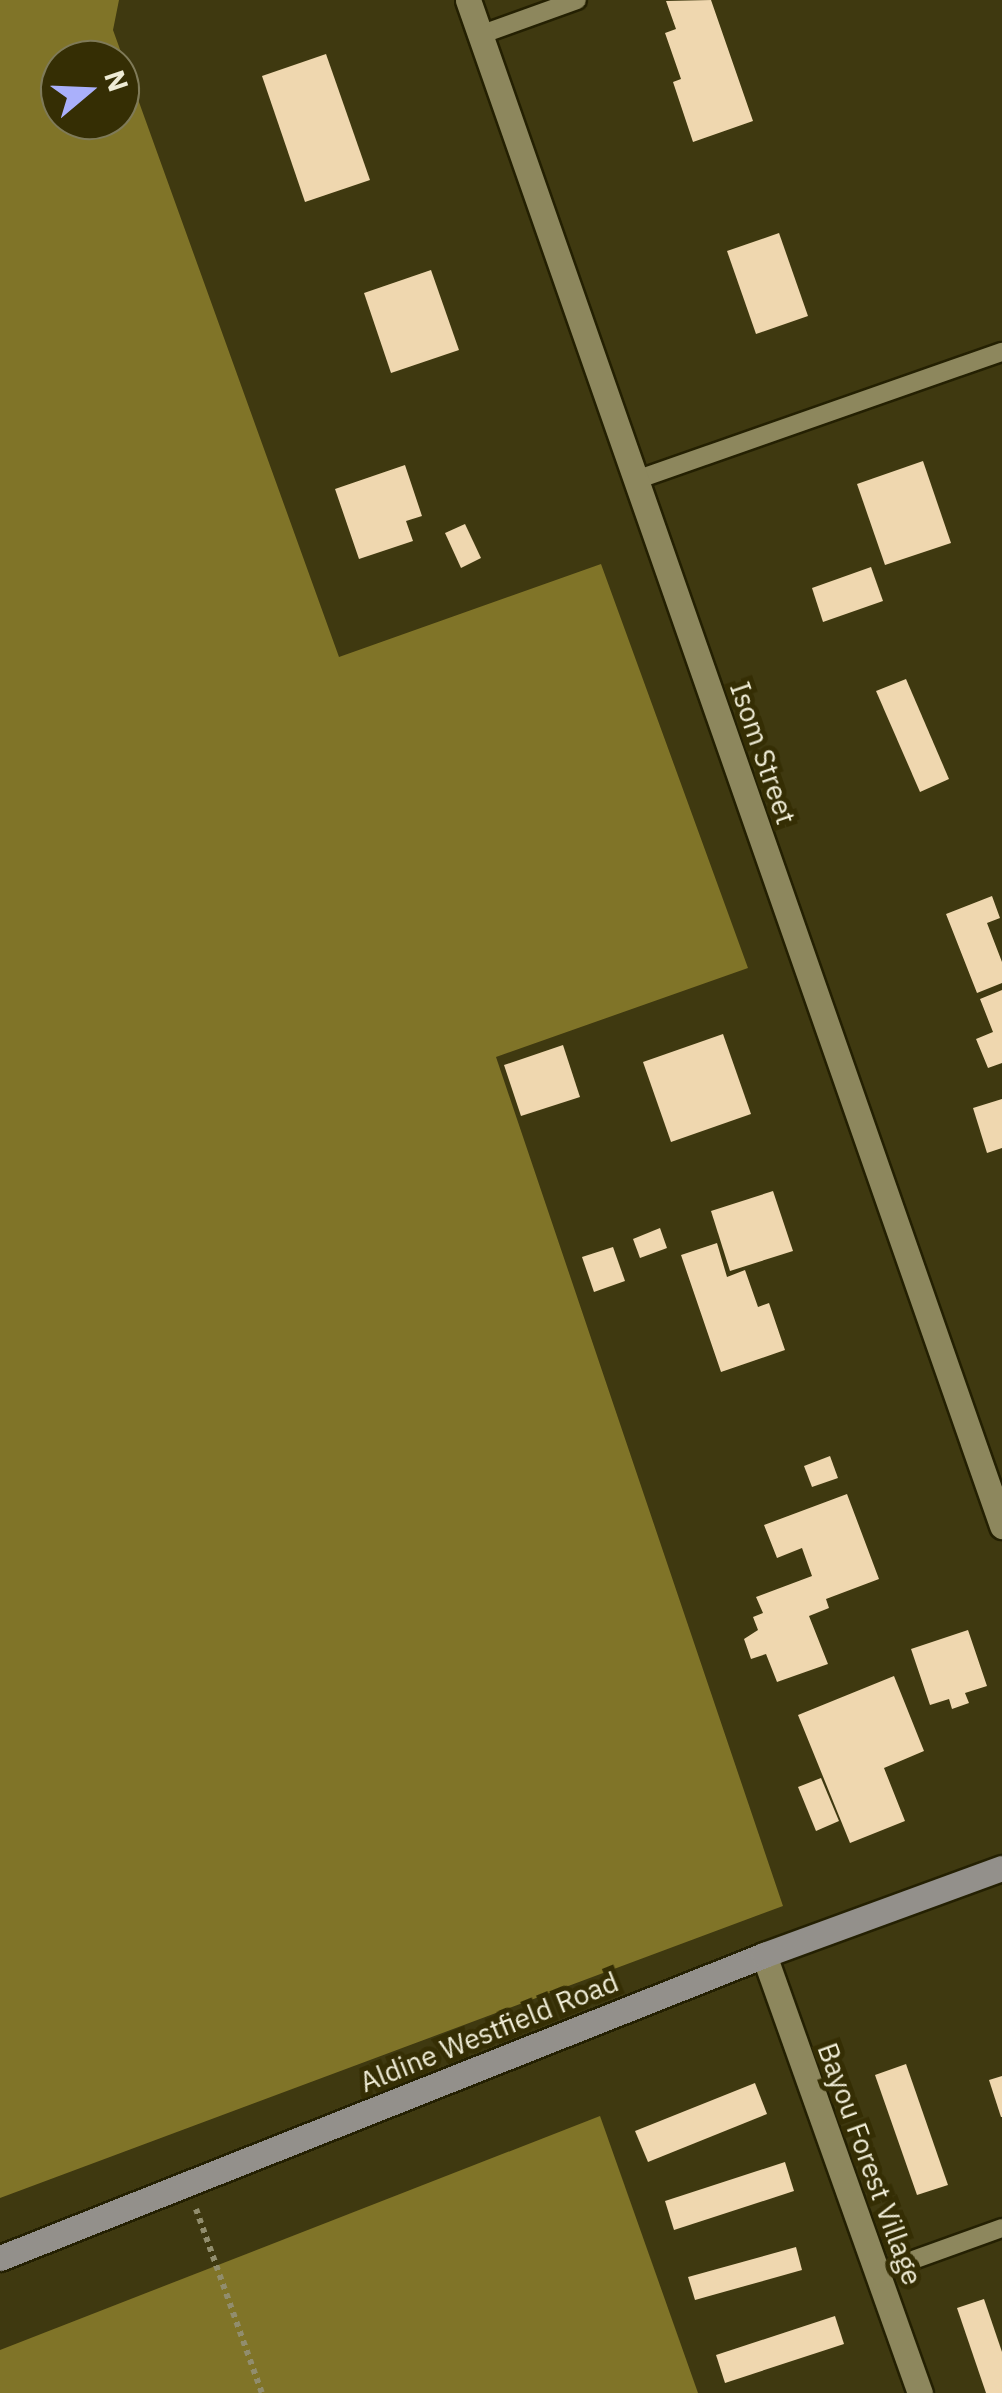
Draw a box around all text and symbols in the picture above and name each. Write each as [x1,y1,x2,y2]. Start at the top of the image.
north arrow [40,40,140,140]
text: N [96,65,138,96]
street label: Isom Street [723,677,803,829]
street label: Aldine Westfield Road [355,1965,623,2099]
street label: Bayou Forest Village [811,2038,929,2290]

